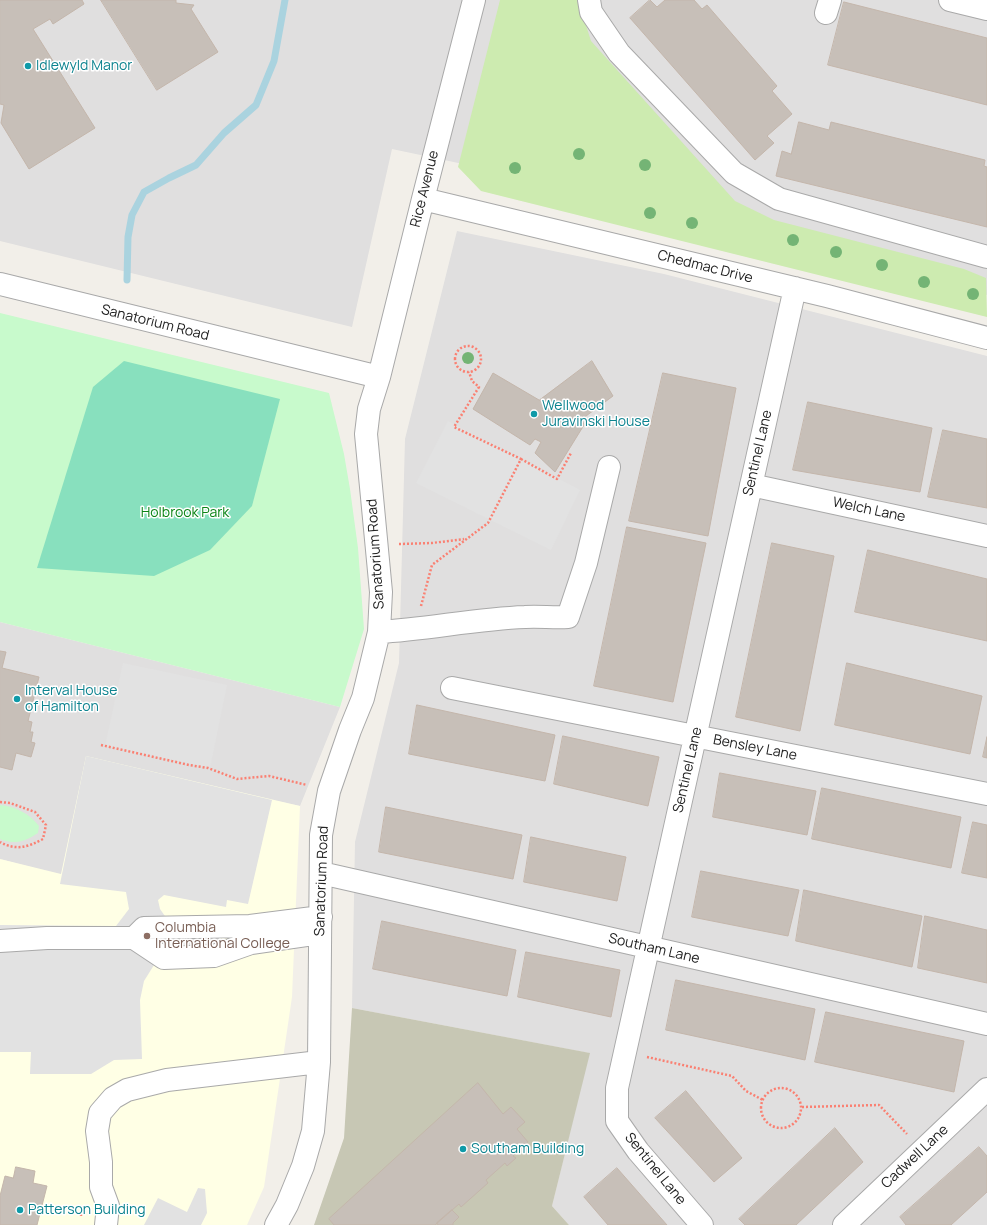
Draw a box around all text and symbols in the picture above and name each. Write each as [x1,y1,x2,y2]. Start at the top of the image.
place label: Idlewyld Manor [36,58,132,74]
marker: Idlewyld Manor [23,61,33,71]
street label: Rice Avenue [407,149,443,229]
street label: Chedmac Drive [656,247,754,287]
street label: Sanatorium Road [99,301,211,345]
place label: Wellwood Juravinski House [542,398,650,430]
street label: Sentinel Lane [740,408,776,498]
marker: Wellwood Juravinski House [529,409,539,419]
street label: Welch Lane [831,494,907,526]
street label: Sanatorium Road [364,498,388,610]
park label: Holbrook Park [141,505,229,521]
place label: Interval House of Hamilton [25,683,117,716]
marker: Interval House of Hamilton [12,694,22,704]
street label: Sentinel Lane [670,725,706,815]
street label: Bensley Lane [712,732,798,764]
street label: Sanatorium Road [312,825,332,937]
place label: Columbia International College [155,920,290,952]
street label: Southam Lane [607,930,701,968]
marker: Columbia International College [142,931,152,941]
street label: Cadwell Lane [878,1122,952,1192]
street label: Sentinel Lane [621,1130,689,1208]
place label: Southam Building [471,1141,584,1157]
marker: Southam Building [458,1144,468,1154]
place label: Patterson Building [28,1202,146,1218]
marker: Patterson Building [15,1205,25,1215]

